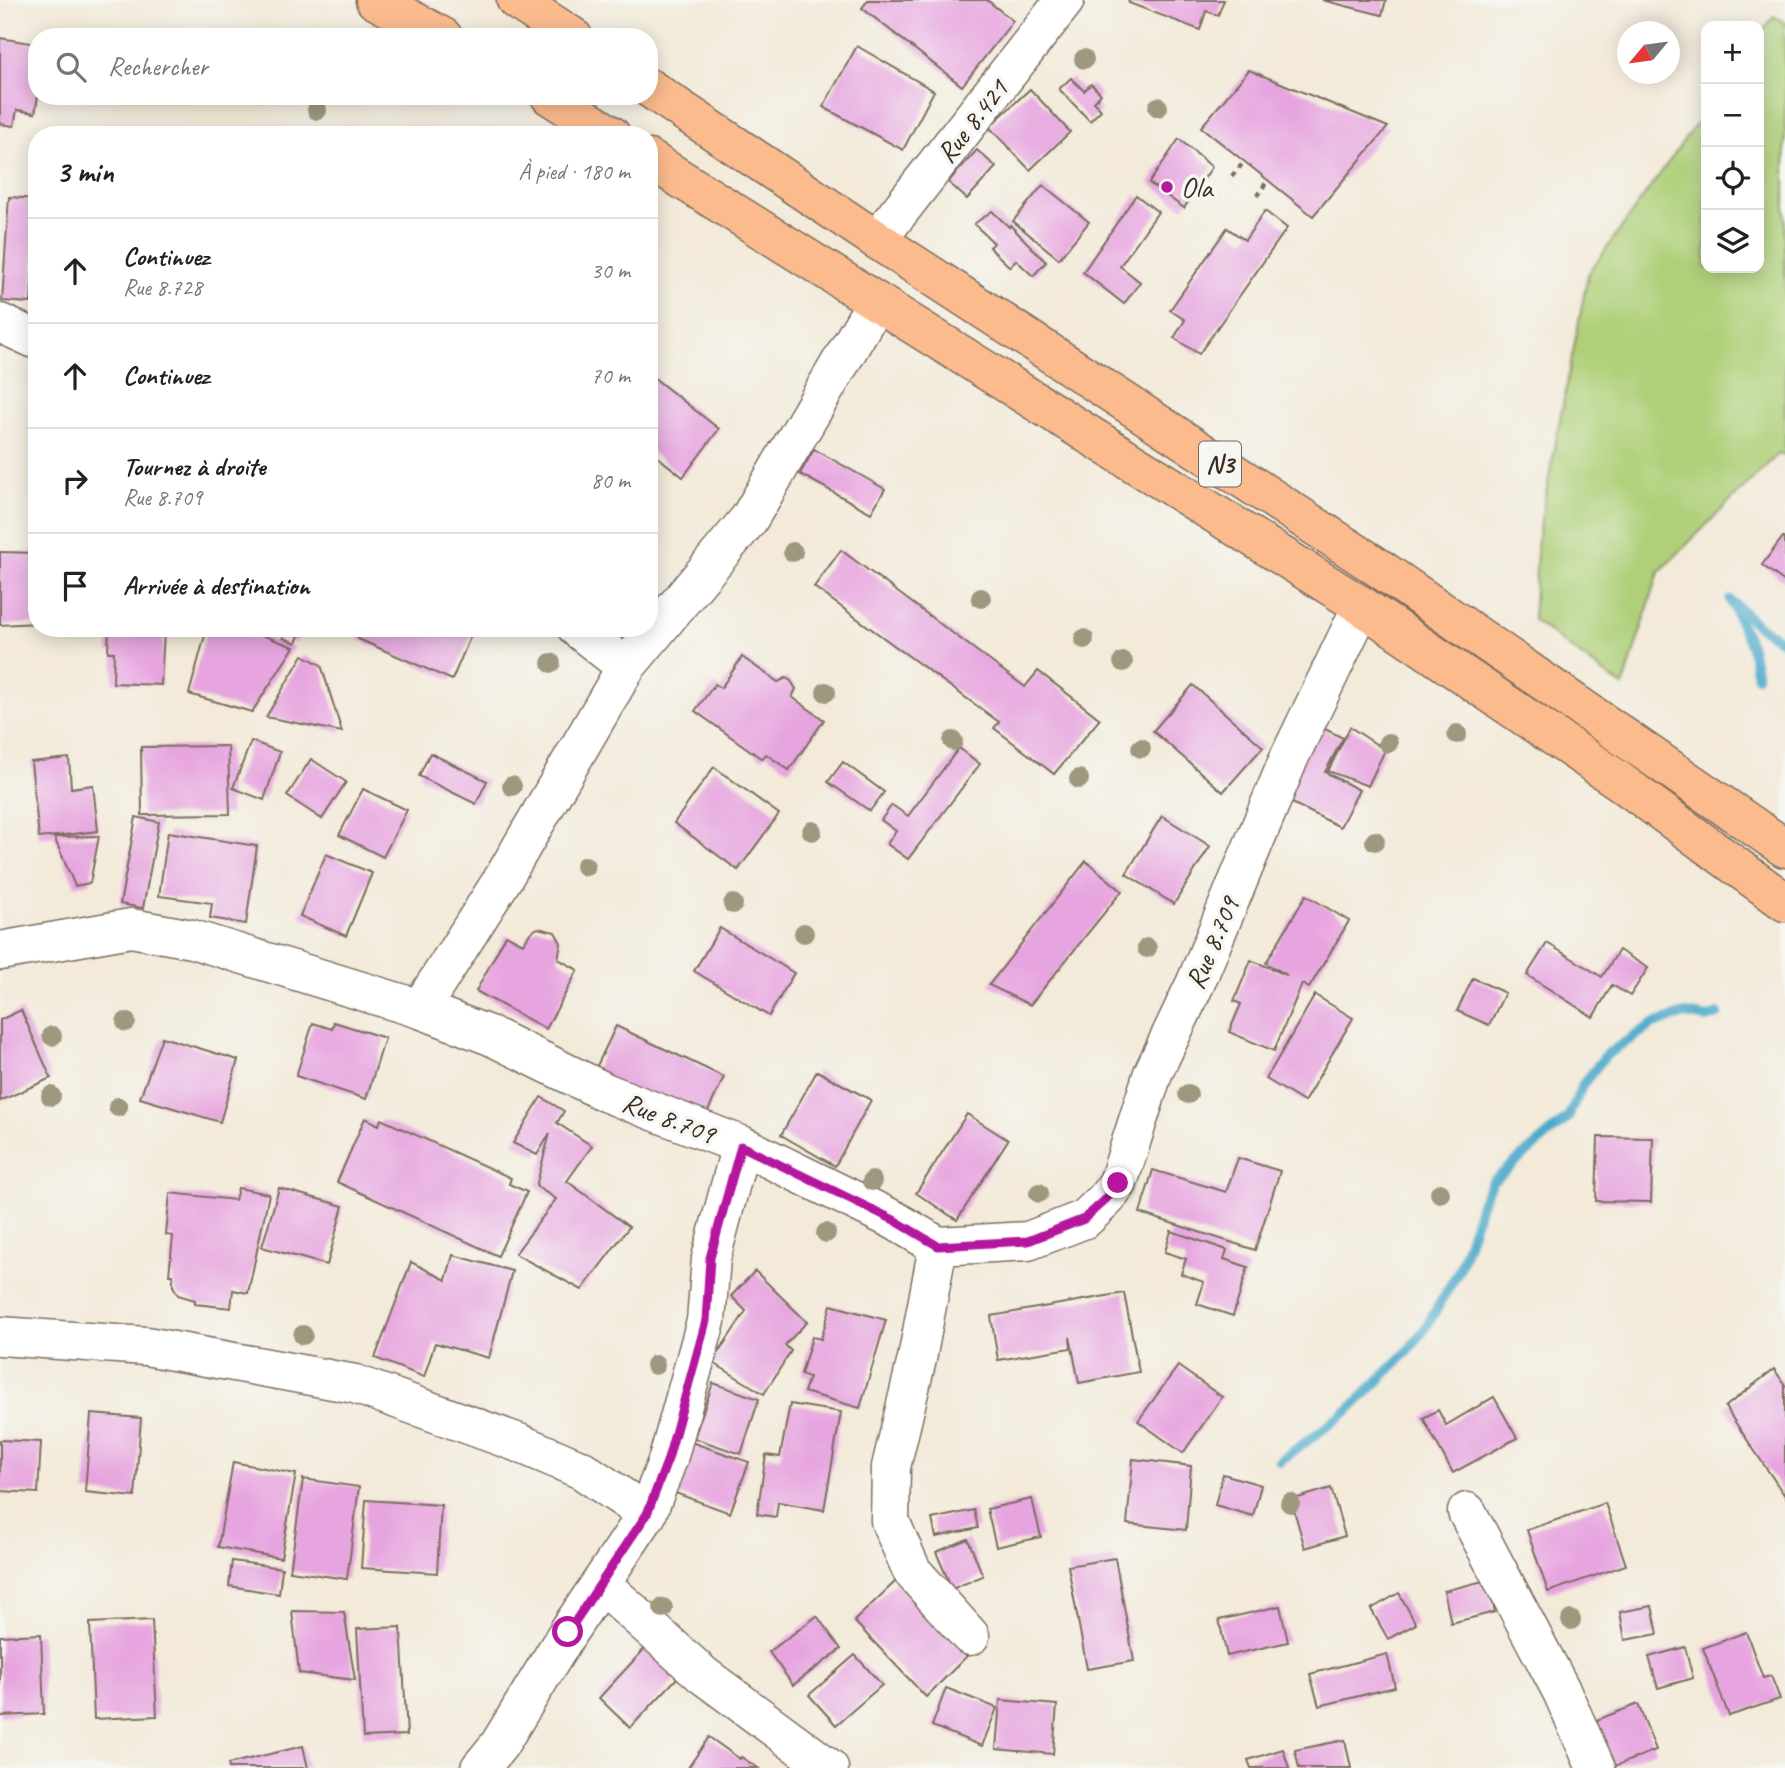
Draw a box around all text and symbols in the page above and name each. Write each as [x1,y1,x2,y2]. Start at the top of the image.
north arrow [1617,21,1680,84]
map controls [1701,21,1764,273]
button: + [1701,21,1764,84]
search box [28,28,658,105]
icon: search [52,48,90,86]
text: Rechercher [108,50,208,83]
street label: Rue 8.421 [929,71,1016,170]
button: − [1701,84,1764,147]
button: locate [1701,147,1764,210]
text: 3 min [56,153,113,191]
text: À pied · 180 m [518,157,630,186]
place label: Ola [1181,170,1214,205]
marker: Ola [1159,179,1175,195]
button: layers [1701,210,1764,273]
text: Continuez [123,240,209,273]
icon: ahead [56,252,94,290]
text: 30 m [591,256,630,285]
text: Rue 8.728 [123,273,202,302]
icon: ahead [56,357,94,395]
text: Continuez [123,359,209,392]
text: 70 m [591,361,630,390]
road number: N3 [1199,442,1241,486]
text: Tournez à droite [123,450,265,483]
icon: right [56,462,94,500]
text: 80 m [591,466,630,495]
text: Rue 8.709 [123,483,202,512]
icon: arrive [56,567,94,605]
text: Arrivée à destination [123,569,309,602]
street label: Rue 8.709 [1177,890,1248,994]
street label: Rue 8.709 [618,1084,722,1152]
route end [1102,1167,1133,1198]
route start [552,1616,583,1647]

